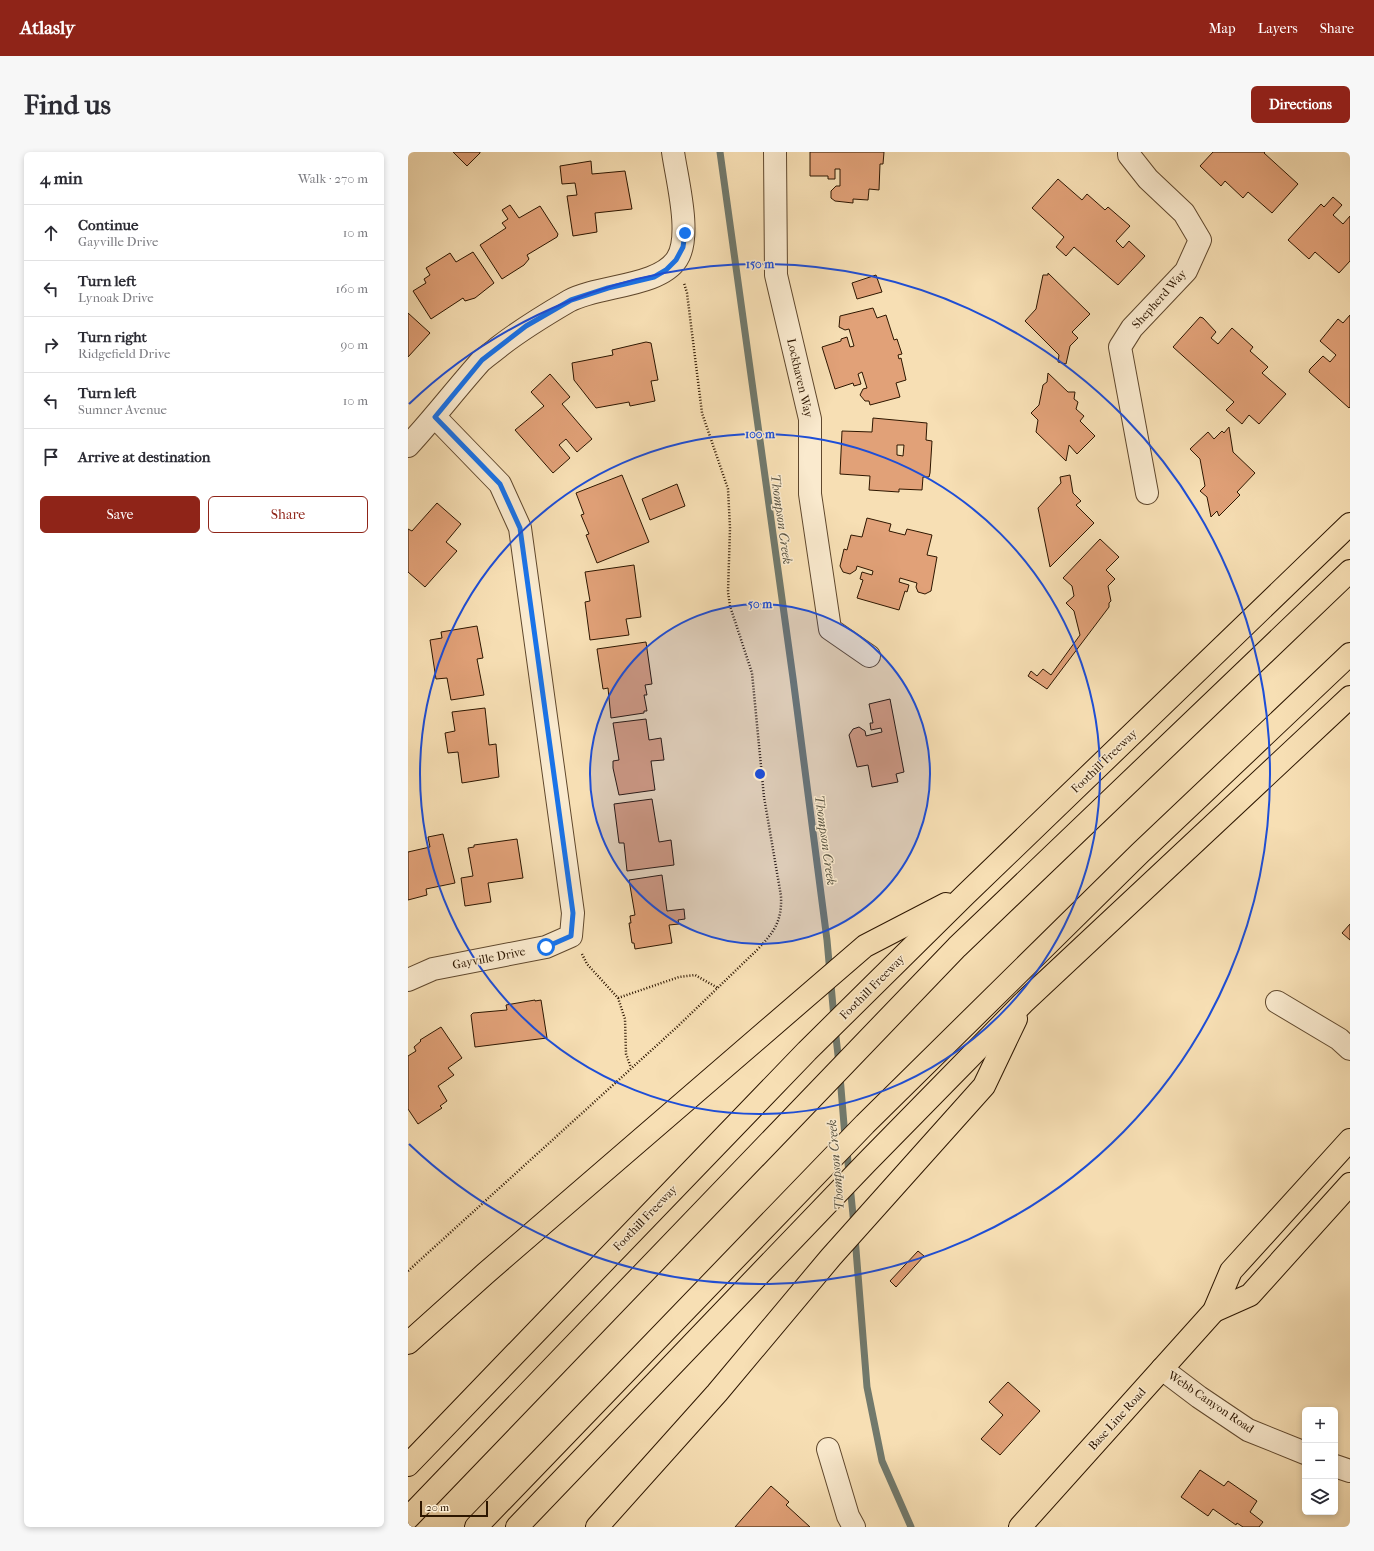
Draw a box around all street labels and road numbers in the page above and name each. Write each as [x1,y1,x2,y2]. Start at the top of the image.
street label: Shepherd Way [1129,266,1190,331]
street label: Lockhaven Way [784,337,816,420]
street label: Foothill Freeway [1068,726,1140,796]
street label: Gayville Drive [451,944,527,972]
street label: Foothill Freeway [837,951,908,1022]
street label: Foothill Freeway [610,1182,680,1254]
street label: Webb Canyon Road [1165,1367,1257,1436]
street label: Base Line Road [1085,1385,1149,1453]

